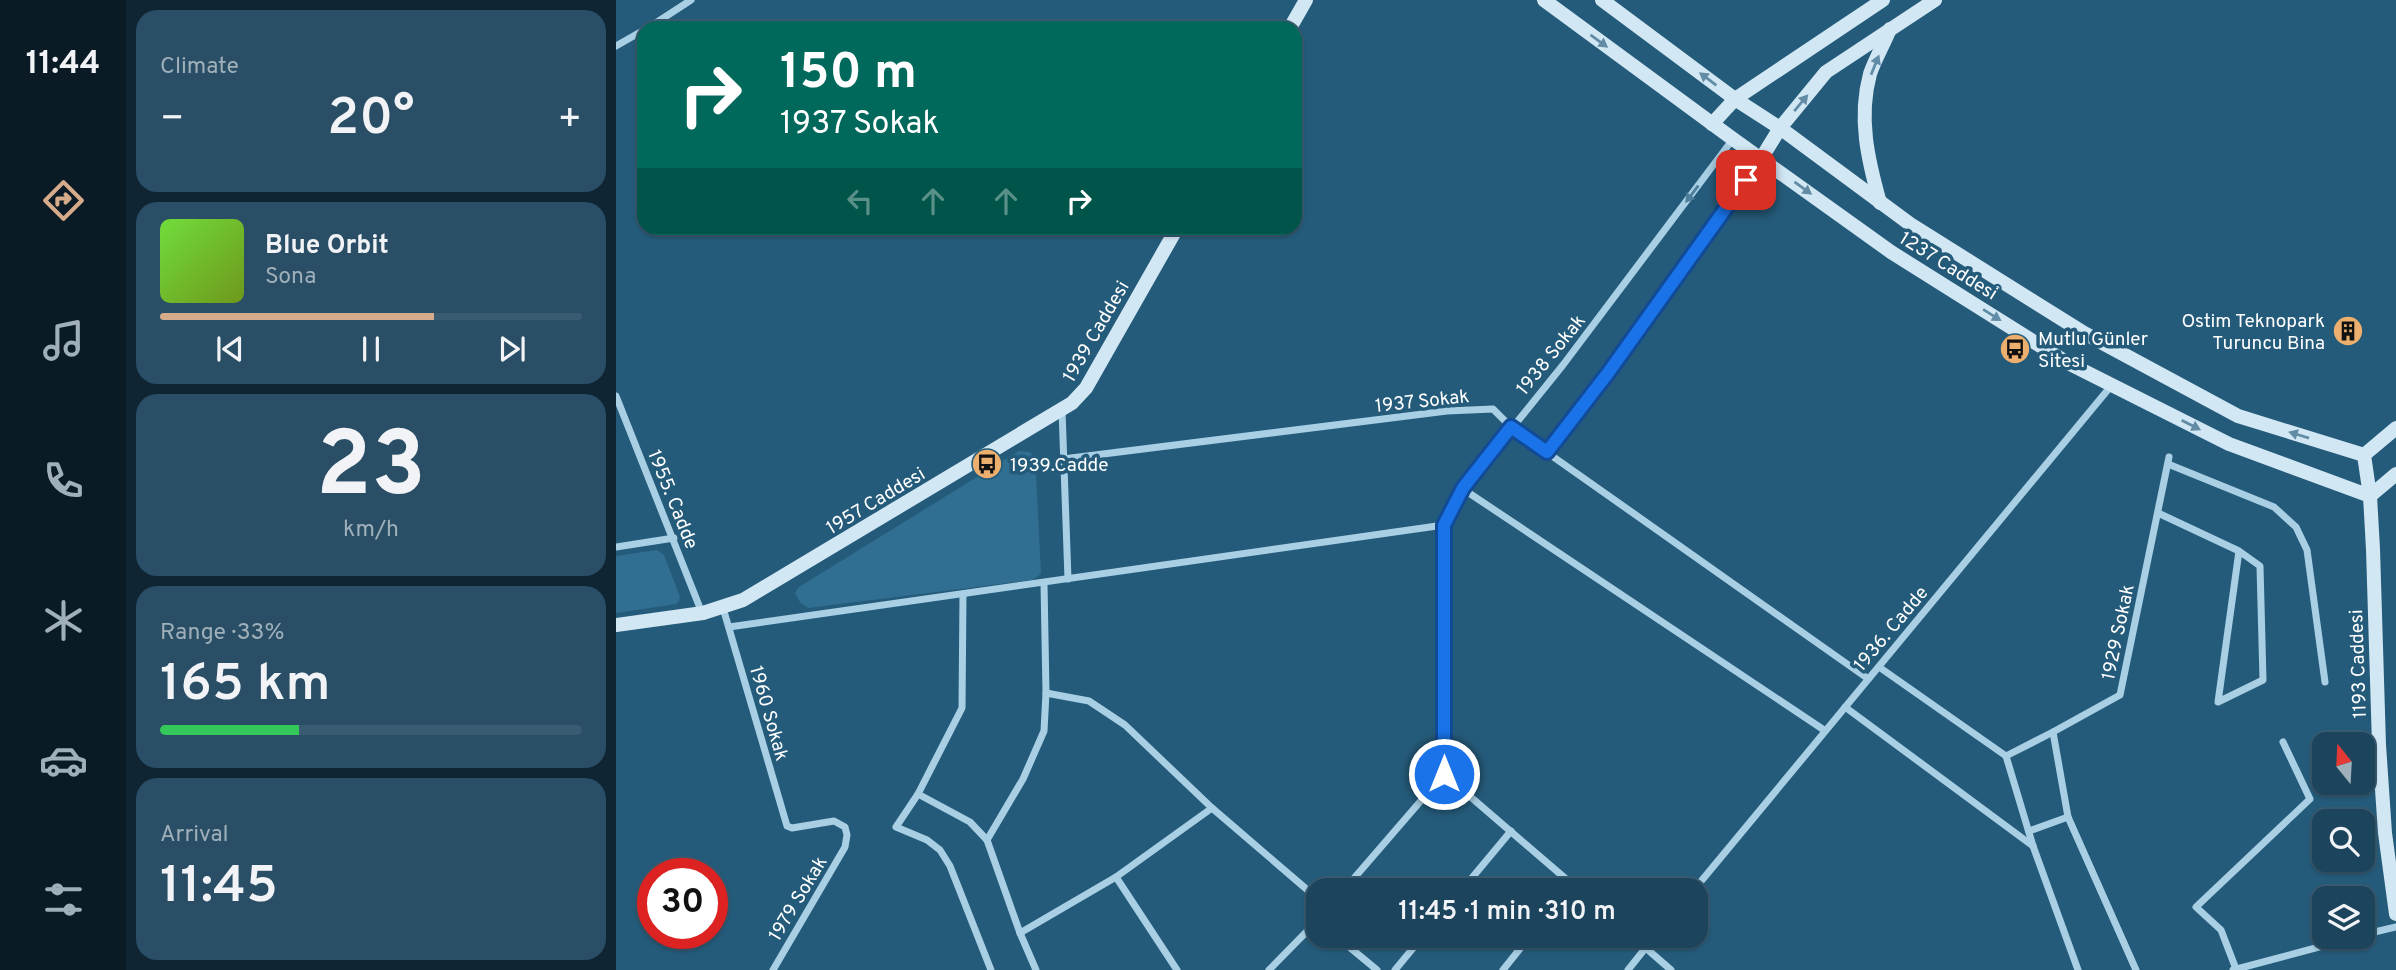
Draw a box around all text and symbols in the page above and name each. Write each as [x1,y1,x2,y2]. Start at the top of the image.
one-way arrow [1590,33,1608,47]
text: 150 m [780,44,917,106]
text: 11:44 [26,45,100,85]
icon: right [665,49,756,140]
text: Climate [160,53,239,82]
one-way arrow [1869,54,1880,75]
one-way arrow [1699,72,1717,86]
text: 20° [327,87,415,153]
one-way arrow [1793,94,1808,112]
text: − [160,96,185,145]
text: + [557,96,582,145]
text: 1937 Sokak [780,105,939,145]
pin [1716,150,1776,210]
icon: arrive [1727,161,1765,199]
icon: directions [39,176,88,225]
one-way arrow [1794,181,1812,195]
icon: left [841,182,879,220]
icon: ahead [914,182,952,220]
icon: ahead [987,182,1025,220]
icon: right [1060,182,1098,220]
one-way arrow [1684,184,1699,202]
street label: 1237 Caddesi [1894,227,2001,306]
text: Blue Orbit [265,230,389,263]
text: Sona [265,263,316,292]
street label: 1939 Caddesi [1058,277,1135,387]
one-way arrow [1982,308,2002,321]
street label: 1938 Sokak [1512,310,1591,401]
place label: Ostim Teknopark Turuncu Bina [2182,310,2325,356]
building icon: Ostim Teknopark Turuncu Bina [2331,314,2365,348]
icon: music [39,316,88,365]
place label: Mutlu Günler Sitesi [2038,328,2149,374]
icon: previous [211,330,249,368]
icon: pause [352,330,390,368]
icon: next [493,330,531,368]
bus stop icon: Mutlu Günler Sitesi [1998,332,2032,366]
street label: 1937 Sokak [1374,385,1471,419]
text: 23 [316,413,426,528]
one-way arrow [2181,419,2201,430]
one-way arrow [2288,429,2309,440]
street label: 1955. Cadde [641,447,703,553]
bus stop icon: 1939.Cadde [970,447,1004,481]
place label: 1939.Cadde [1010,454,1109,478]
icon: phone [39,456,88,505]
street label: 1957 Caddesi [822,463,930,541]
text: km/h [343,516,399,545]
street label: 1936. Cadde [1849,582,1934,677]
street label: 1929 Sokak [2097,582,2141,682]
icon: climate [39,596,88,645]
street label: 1193 Caddesi [2345,609,2373,719]
text: Range · 33% [160,619,284,648]
text: 165 km [160,653,330,719]
street label: 1960 Sokak [743,663,793,764]
north arrow [2312,732,2375,794]
map controls [2312,732,2375,949]
icon: car [39,736,88,785]
position arrow [1407,737,1481,811]
button: search [2312,809,2375,872]
text: Arrival [160,821,229,850]
street label: 1979 Sokak [764,852,833,946]
text: 11:45 [160,855,278,921]
speed limit sign: 30 [637,858,728,949]
icon: filters [39,875,88,924]
button: layers [2312,886,2375,949]
text: 11:45 · 1 min · 310 m [1398,896,1616,929]

